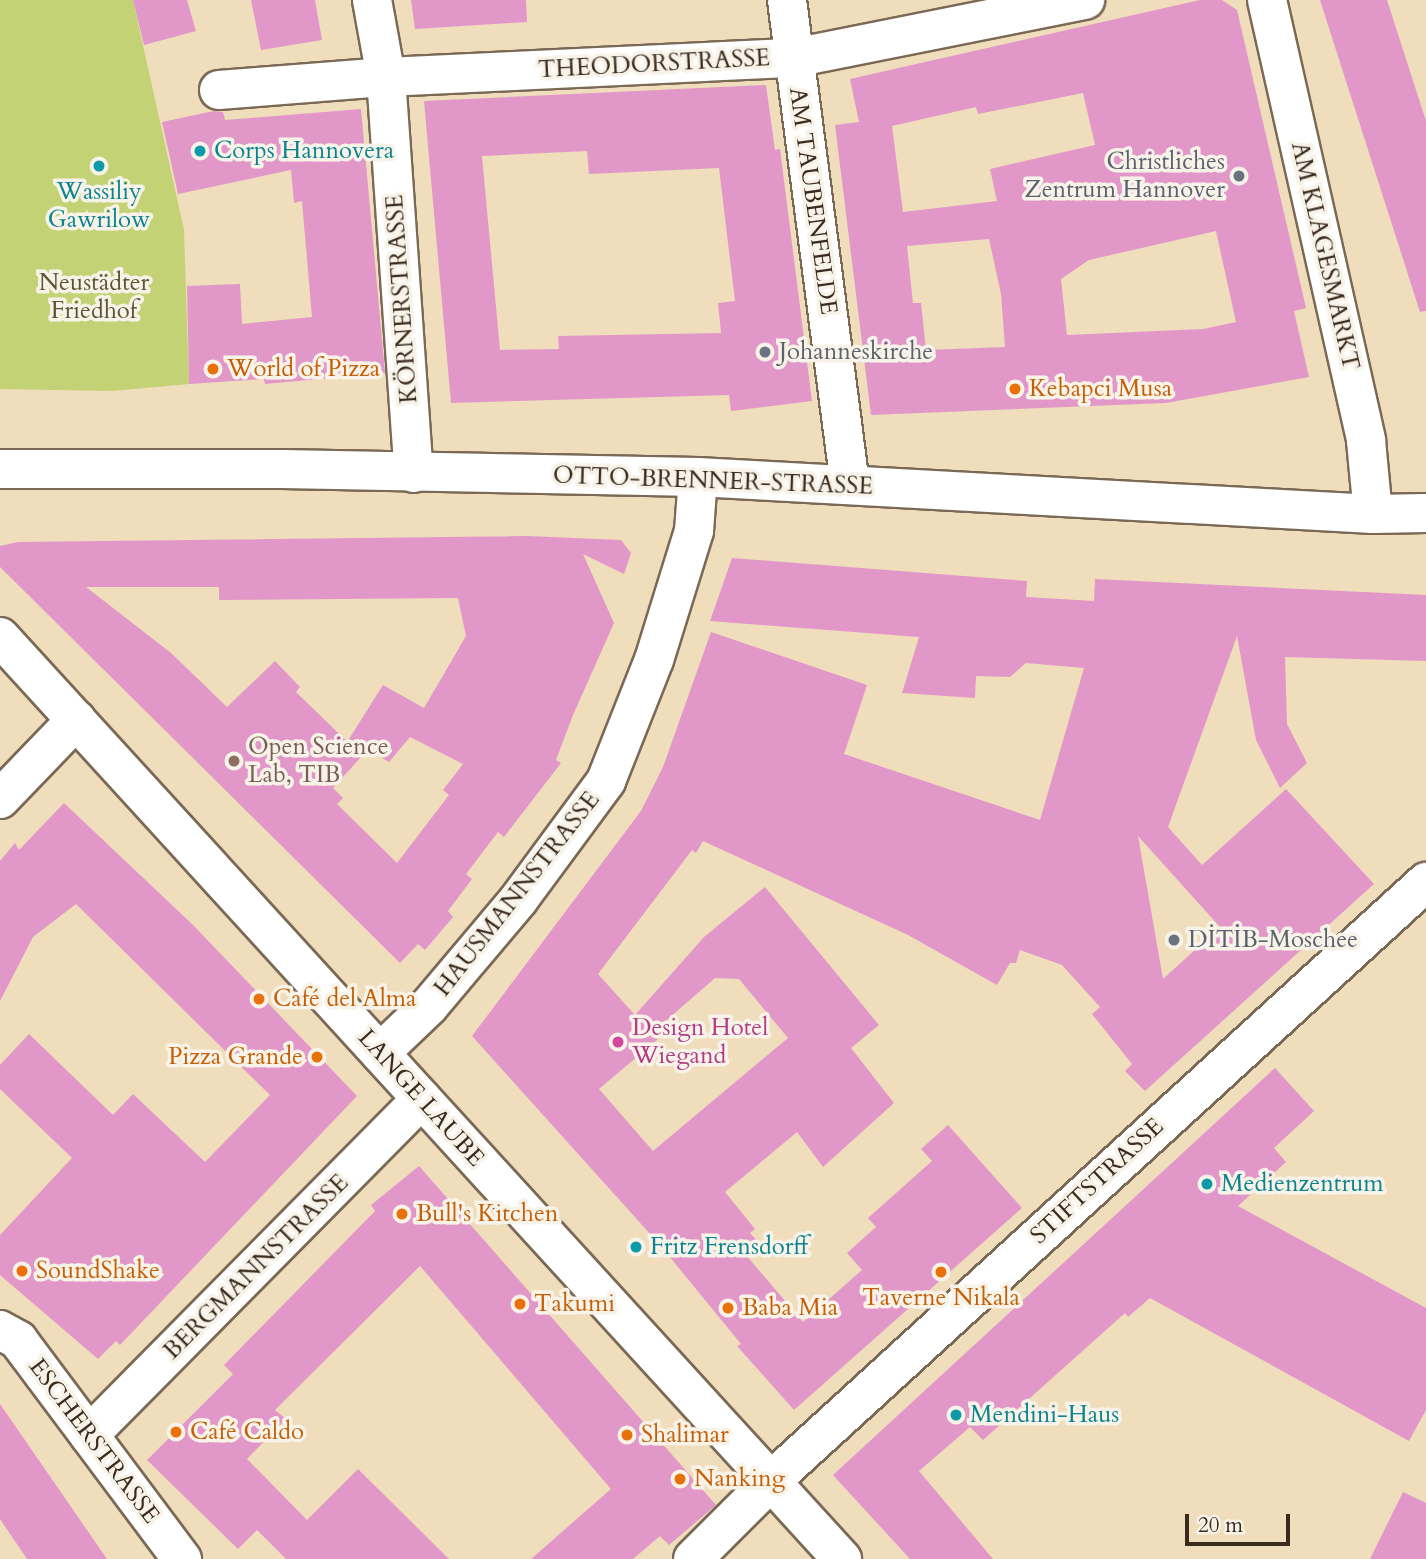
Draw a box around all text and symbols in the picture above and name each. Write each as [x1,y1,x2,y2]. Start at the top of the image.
street label: THEODORSTRASSE [537,44,771,84]
street label: AM TAUBENFELDE [783,85,843,317]
place label: Corps Hannovera [214,137,394,165]
street label: AM KLAGESMARKT [1285,139,1365,373]
marker: Corps Hannovera [192,143,208,159]
place label: Christliches Zentrum Hannover [1025,148,1225,204]
marker: Wassiliy Gawrilow [91,158,107,174]
marker: Christliches Zentrum Hannover [1231,168,1247,184]
place label: Wassiliy Gawrilow [48,178,150,234]
street label: KÖRNERSTRASSE [380,194,424,404]
park label: Neustädter Friedhof [39,269,149,325]
place label: Johanneskirche [779,338,933,366]
marker: Johanneskirche [757,344,773,360]
place label: World of Pizza [227,355,380,383]
marker: World of Pizza [205,361,221,377]
place label: Kebapci Musa [1029,375,1172,403]
marker: Kebapci Musa [1007,381,1023,397]
street label: OTTO-BRENNER-STRASSE [552,461,874,501]
place label: Open Science Lab, TIB [248,733,389,789]
marker: Open Science Lab, TIB [226,753,242,769]
street label: HAUSMANNSTRASSE [428,786,606,1002]
place label: DİTİB-Moschee [1188,926,1358,954]
marker: DİTİB-Moschee [1166,932,1182,948]
place label: Café del Alma [273,985,416,1013]
marker: Café del Alma [251,991,267,1007]
place label: Design Hotel Wiegand [632,1014,768,1070]
street label: LANGE LAUBE [352,1023,490,1173]
marker: Design Hotel Wiegand [610,1034,626,1050]
place label: Pizza Grande [168,1043,303,1071]
marker: Pizza Grande [309,1049,325,1065]
street label: STIFTSTRASSE [1025,1112,1169,1250]
street label: BERGMANNSTRASSE [158,1169,354,1365]
place label: Medienzentrum [1221,1170,1384,1198]
marker: Medienzentrum [1199,1176,1215,1192]
place label: Bull's Kitchen [416,1200,558,1228]
marker: Bull's Kitchen [394,1206,410,1222]
place label: Fritz Frensdorff [650,1233,808,1261]
marker: Fritz Frensdorff [628,1239,644,1255]
place label: SoundShake [36,1257,160,1285]
marker: SoundShake [14,1263,30,1279]
marker: Taverne Nikala [933,1264,949,1280]
place label: Taverne Nikala [862,1284,1020,1312]
place label: Takumi [534,1290,615,1318]
place label: Baba Mia [742,1294,838,1322]
marker: Takumi [512,1296,528,1312]
marker: Baba Mia [720,1300,736,1316]
street label: ESCHERSTRASSE [23,1353,165,1529]
place label: Mendini-Haus [970,1401,1119,1429]
marker: Mendini-Haus [948,1407,964,1423]
place label: Café Caldo [190,1418,304,1446]
place label: Shalimar [641,1421,729,1449]
marker: Café Caldo [168,1424,184,1440]
marker: Shalimar [619,1427,635,1443]
place label: Nanking [694,1465,785,1493]
marker: Nanking [672,1471,688,1487]
scale bar [1188,1500,1293,1544]
text: 20 m [1198,1511,1243,1540]

